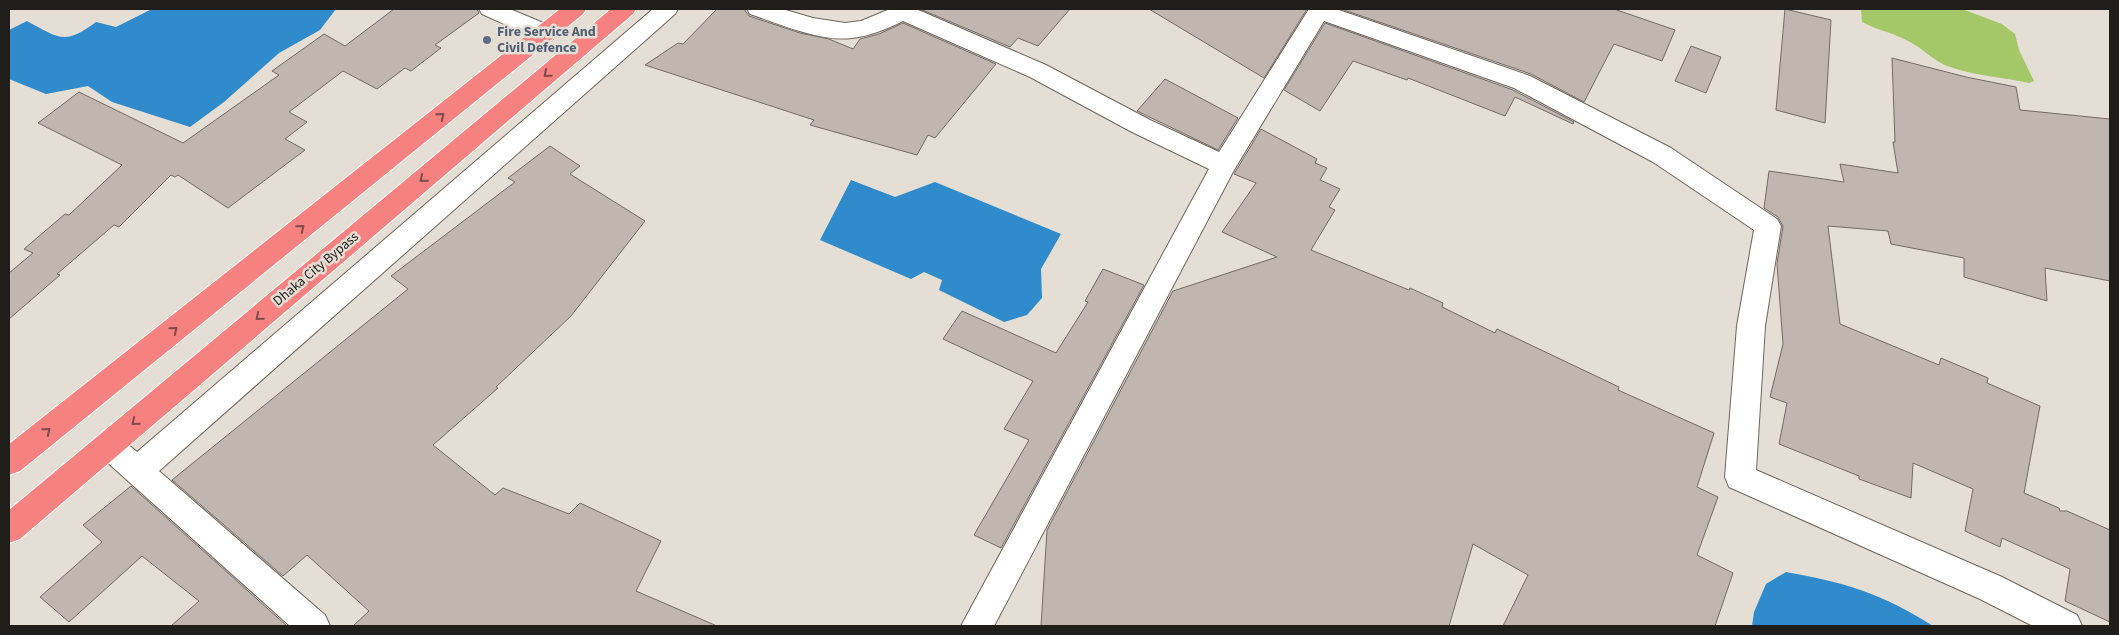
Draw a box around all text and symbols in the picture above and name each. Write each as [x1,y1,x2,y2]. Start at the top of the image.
place label: Fire Service And Civil Defence [497,22,596,58]
marker: Fire Service And Civil Defence [481,34,493,46]
one-way arrow [544,68,553,76]
one-way arrow [435,113,444,121]
one-way arrow [419,173,428,182]
one-way arrow [295,225,304,234]
street label: Dhaka City Bypass [269,227,363,311]
one-way arrow [255,312,264,321]
one-way arrow [168,327,177,335]
one-way arrow [131,417,140,426]
one-way arrow [41,429,50,437]

